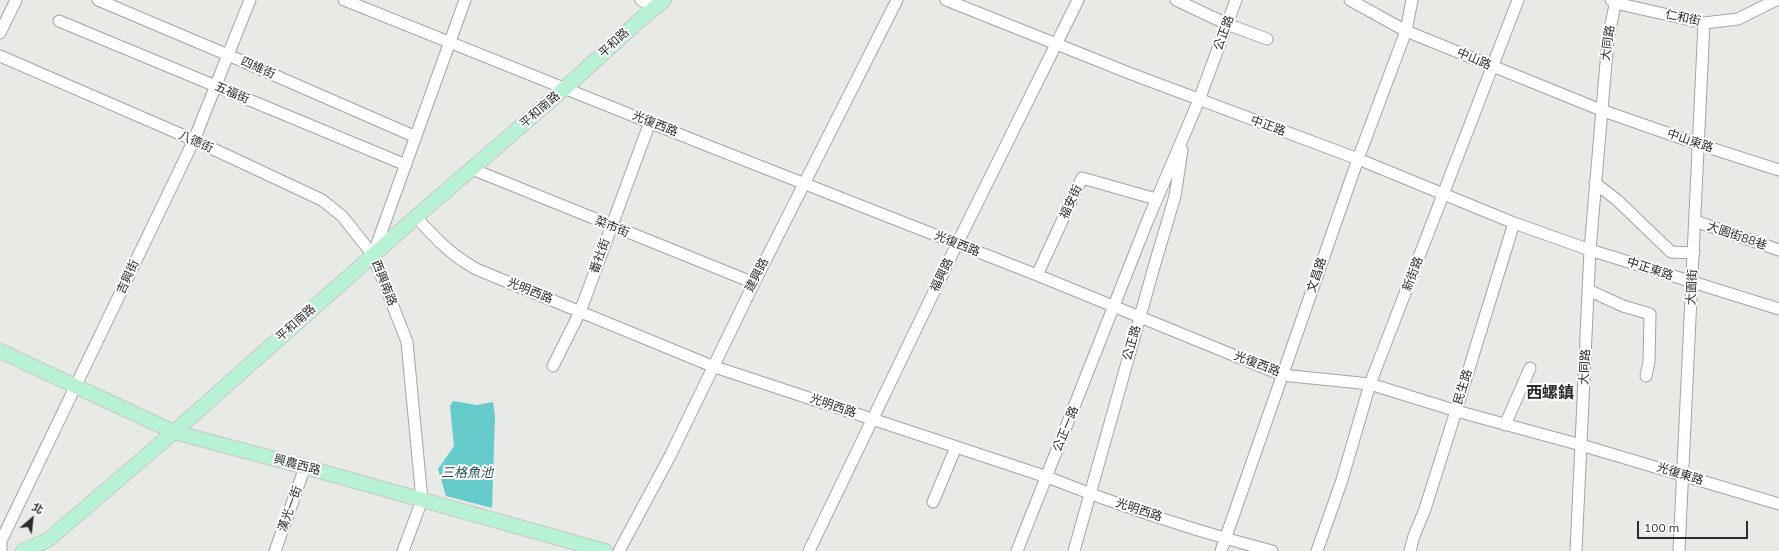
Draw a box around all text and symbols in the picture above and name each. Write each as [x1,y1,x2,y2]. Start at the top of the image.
street label: 仁和街 [1664,7,1702,29]
street label: 公正路 [1211,14,1237,52]
street label: 大同路 [1598,24,1618,62]
street label: 平和路 [596,25,632,61]
street label: 中山路 [1455,45,1493,73]
street label: 四維街 [239,54,277,82]
street label: 五福街 [213,79,251,107]
street label: 平和南路 [517,89,563,131]
street label: 光復西路 [630,108,680,140]
street label: 中正路 [1249,113,1287,139]
street label: 中山東路 [1665,126,1715,156]
street label: 八德街 [177,128,215,156]
street label: 福安街 [1057,183,1085,221]
street label: 菜市街 [593,214,631,240]
street label: 大園街88巷 [1705,219,1769,253]
street label: 光復西路 [932,228,982,260]
street label: 番社街 [587,237,613,275]
street label: 新街路 [1400,255,1426,293]
street label: 中正東路 [1625,255,1675,283]
street label: 建興路 [742,256,772,294]
street label: 福興路 [928,256,956,294]
street label: 文昌路 [1304,256,1330,294]
street label: 吉興街 [114,258,142,296]
street label: 西興南路 [369,258,399,308]
street label: 大園街 [1684,269,1700,305]
street label: 光明西路 [505,275,555,307]
street label: 平和南路 [273,302,319,344]
street label: 公正路 [1120,324,1144,362]
street label: 光復西路 [1232,349,1282,379]
street label: 大同路 [1577,349,1593,385]
street label: 民生路 [1451,368,1475,406]
district label: 西螺鎮 [1526,383,1574,403]
street label: 光明西路 [808,391,858,421]
street label: 公正一路 [1050,404,1082,454]
street label: 興農西路 [272,452,322,478]
street label: 光復東路 [1655,460,1705,488]
water label: 三格魚池 [441,465,493,481]
street label: 漢光一街 [275,484,305,534]
street label: 光明西路 [1114,496,1164,524]
north arrow [12,499,52,539]
text: 北 [29,500,46,517]
scale bar [1639,513,1750,539]
text: 100 m [1644,520,1679,535]

